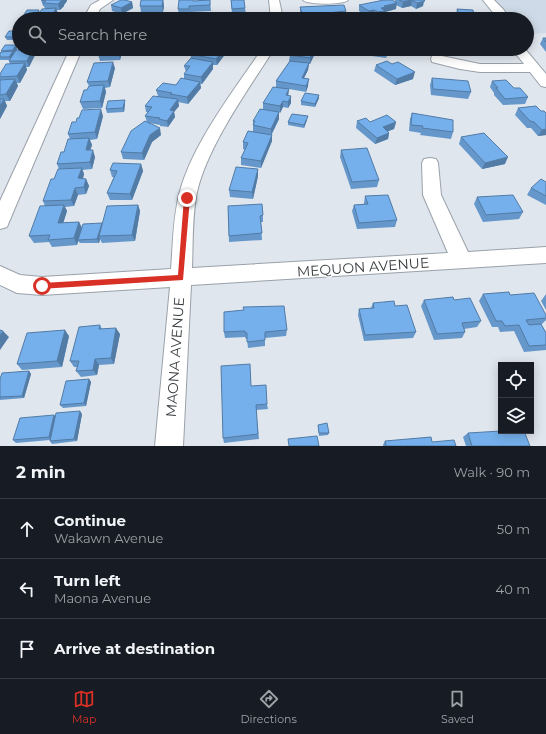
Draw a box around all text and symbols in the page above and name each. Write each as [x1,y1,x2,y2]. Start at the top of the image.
search box [12,12,534,56]
icon: search [26,23,48,45]
text: Search here [58,25,147,44]
route end [178,189,196,207]
street label: MEQUON AVENUE [296,253,430,281]
route start [33,277,51,295]
street label: MAONA AVENUE [162,296,188,418]
map controls [498,362,534,434]
button: locate [498,362,534,398]
button: layers [498,398,534,434]
text: 2 min [16,462,66,482]
text: Walk · 90 m [454,464,530,480]
text: Continue [54,511,126,530]
icon: ahead [16,518,38,540]
text: 50 m [497,521,530,537]
text: Wakawn Avenue [54,530,163,546]
text: Turn left [54,571,121,590]
icon: left [16,578,38,600]
text: 40 m [496,581,530,597]
text: Maona Avenue [54,590,151,606]
icon: arrive [16,638,38,660]
text: Arrive at destination [54,639,215,658]
tab: Map [72,688,96,726]
tab: Directions [241,688,297,726]
tab: Saved [441,688,474,726]

